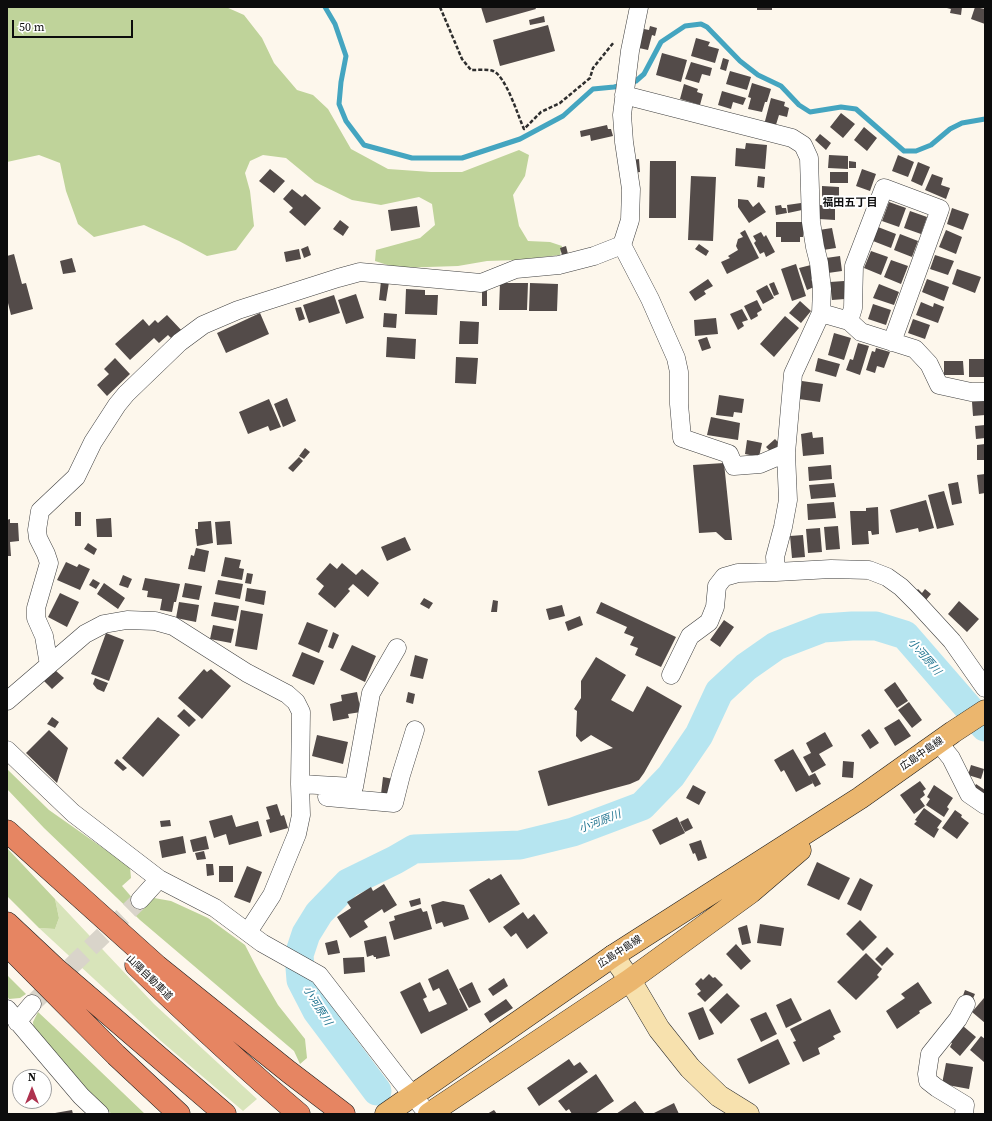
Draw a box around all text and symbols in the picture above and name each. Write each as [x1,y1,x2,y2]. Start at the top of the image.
scale bar [14,12,135,38]
text: 50 m [19,19,45,35]
district label: 福田五丁目 [823,196,877,210]
water label: 小河原川 [905,636,943,678]
street label: 広島中島線 [898,735,946,773]
water label: 小河原川 [577,808,623,836]
street label: 広島中島線 [596,933,644,971]
street label: 山陽自動車道 [123,953,175,1003]
water label: 小河原川 [300,984,334,1028]
north arrow [12,1069,52,1109]
text: N [28,1070,36,1085]

